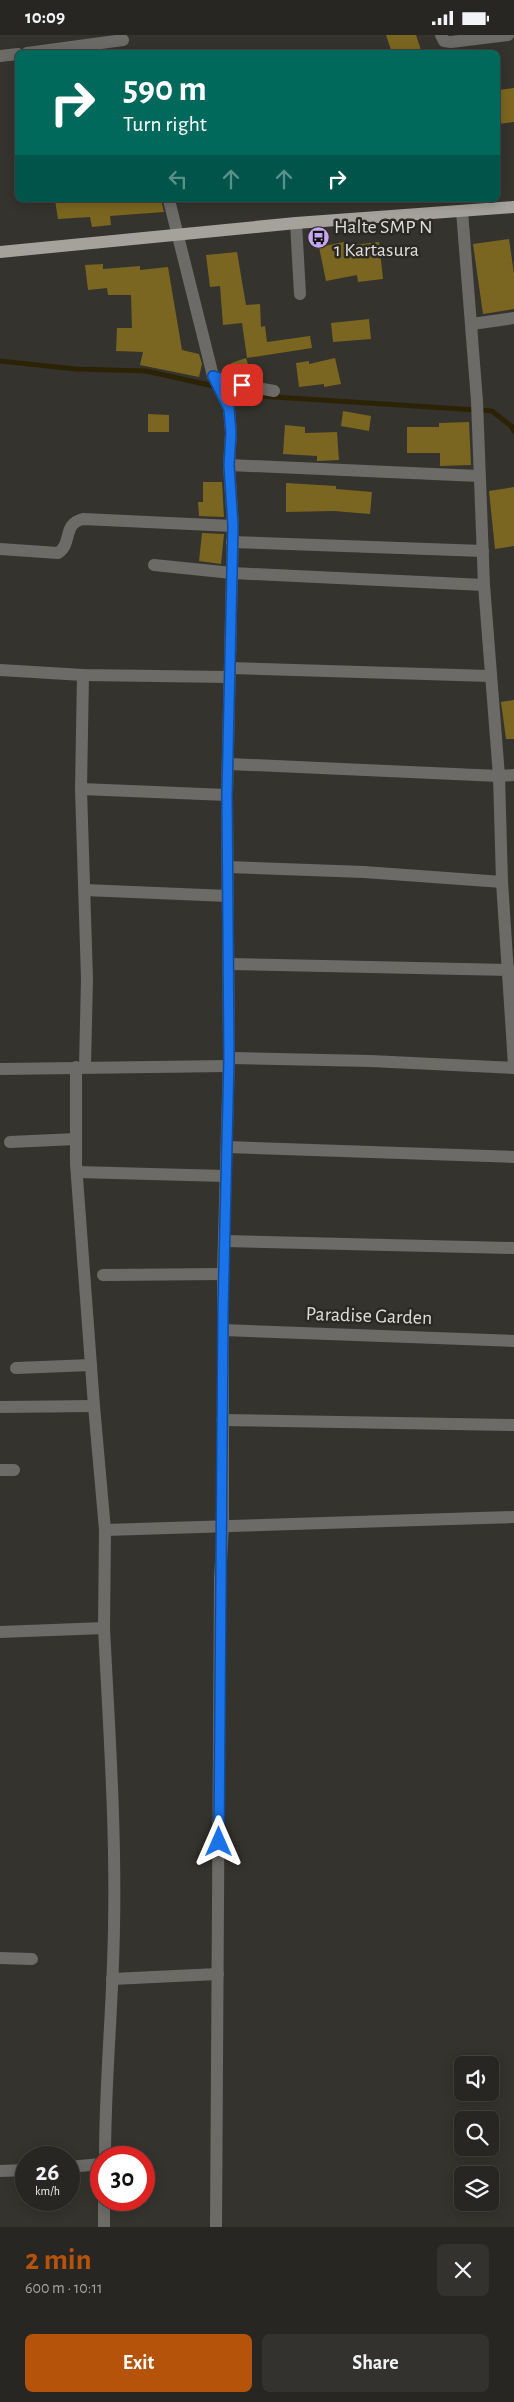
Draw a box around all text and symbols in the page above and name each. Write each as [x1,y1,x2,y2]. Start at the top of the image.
text: 10:09 [25,8,65,27]
icon: right [40,70,105,135]
text: 590 m [123,72,207,107]
text: Turn right [123,113,207,135]
icon: left [164,165,192,193]
icon: ahead [217,165,245,193]
icon: ahead [270,165,298,193]
icon: right [323,165,351,193]
place label: Halte SMP N 1 Kartasura [334,217,433,260]
bus stop icon: Halte SMP N 1 Kartasura [306,226,330,250]
pin [221,364,263,406]
icon: arrive [228,371,256,399]
street label: Paradise Garden [305,1304,433,1328]
position arrow [192,1815,244,1867]
map controls [454,2056,499,2211]
button: sound [454,2056,499,2101]
button: search [454,2111,499,2156]
speed limit sign: 30 [90,2146,155,2211]
text: 26 [36,2160,59,2185]
button: layers [454,2166,499,2211]
text: km/h [35,2185,60,2197]
button: close [437,2244,489,2296]
text: 2 min [25,2245,92,2275]
text: 600 m · 10:11 [25,2280,102,2296]
button: Exit [25,2334,252,2392]
button: Share [262,2334,489,2392]

